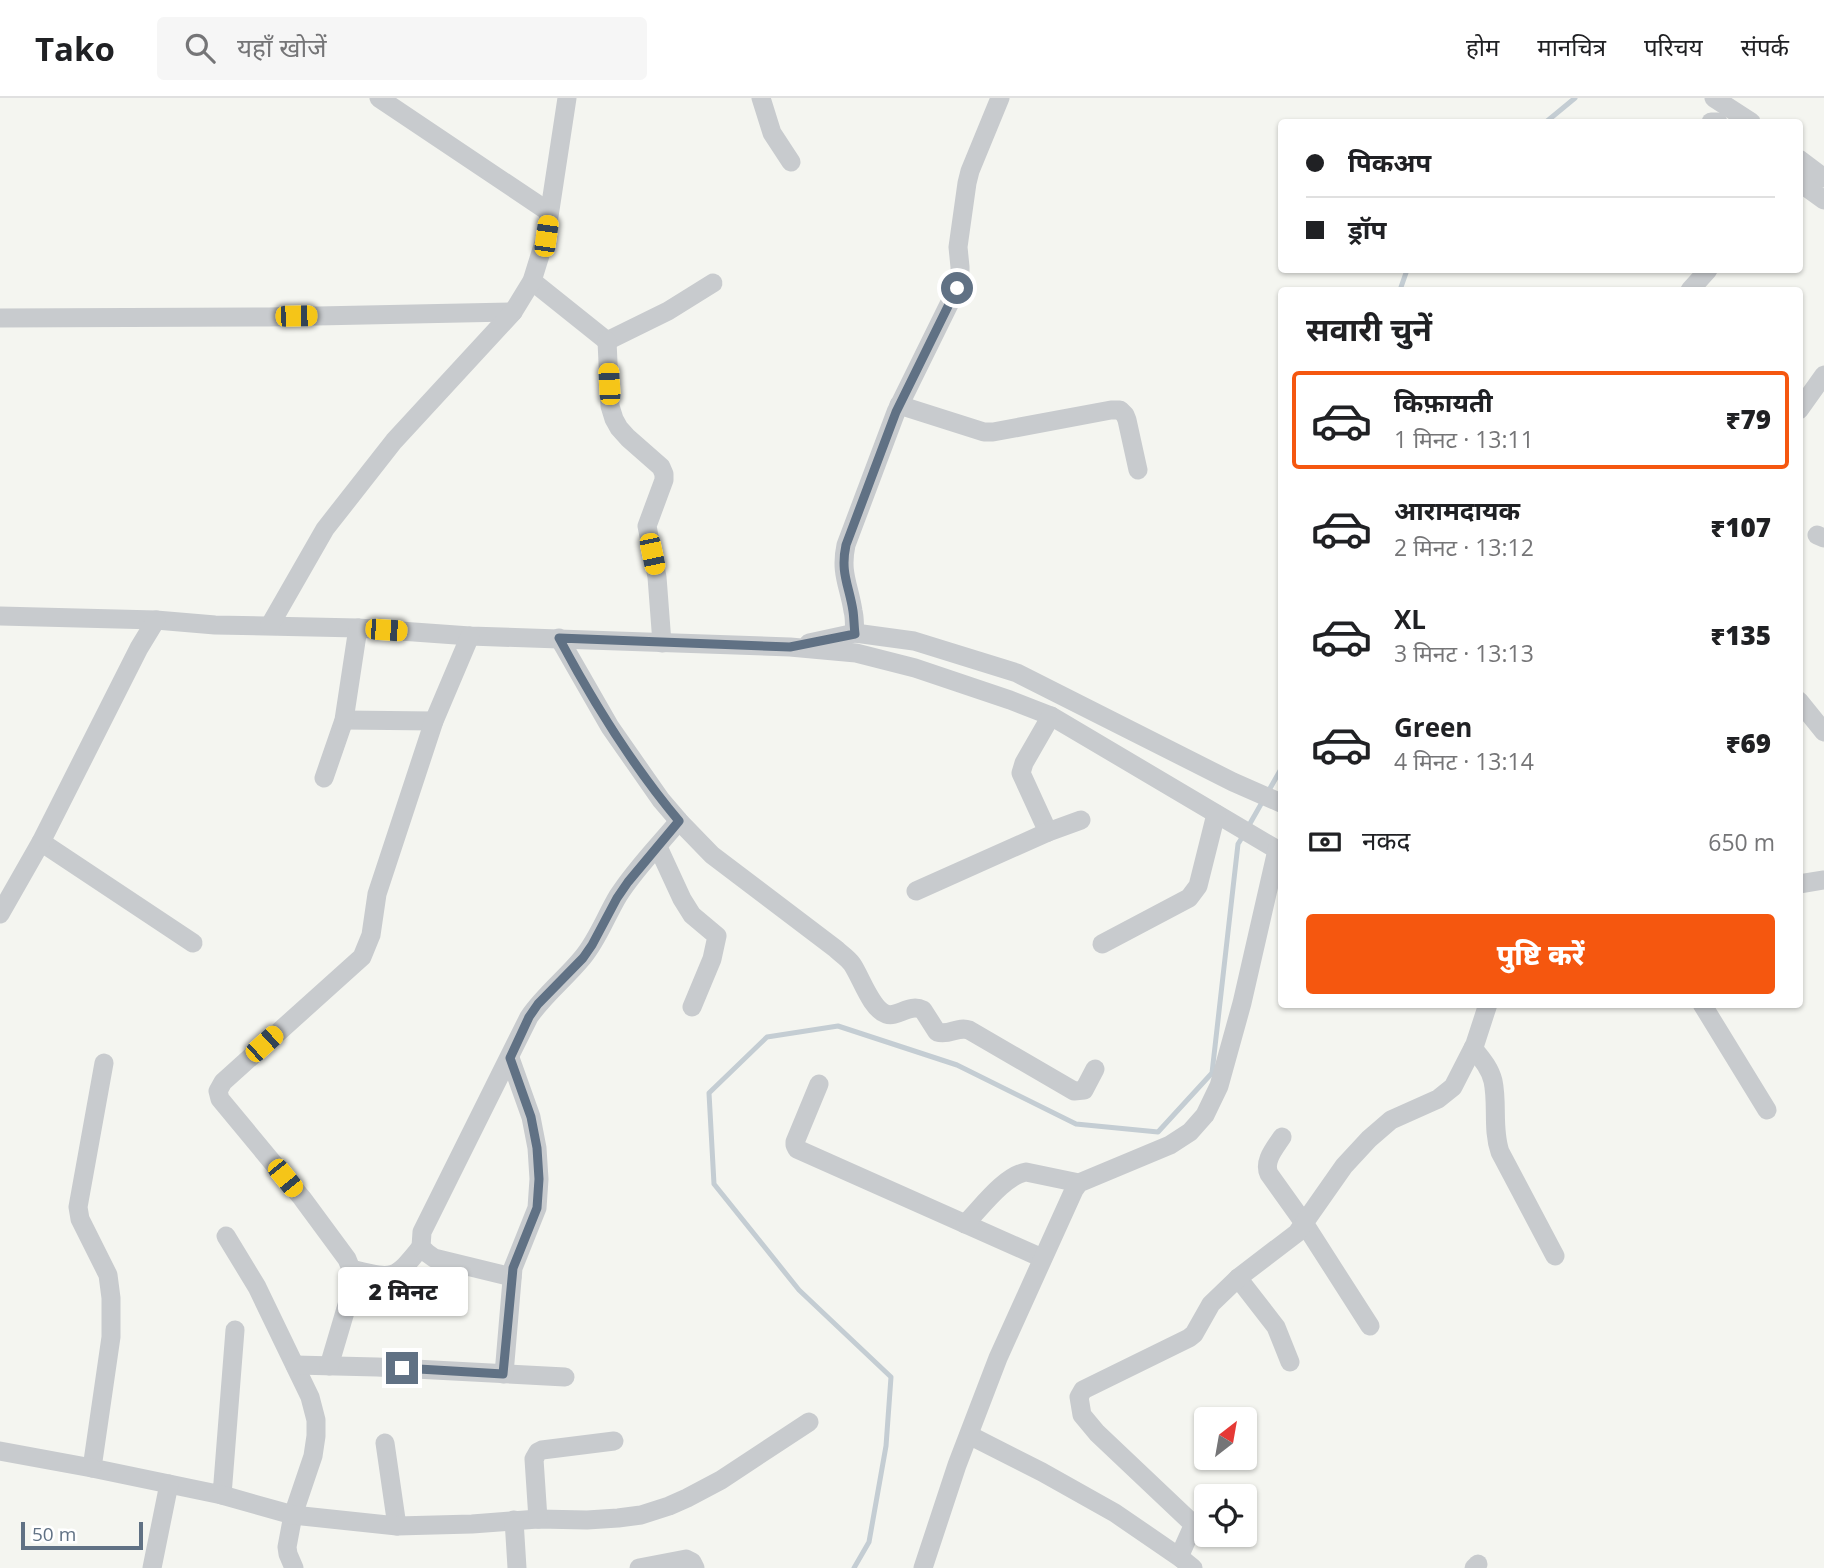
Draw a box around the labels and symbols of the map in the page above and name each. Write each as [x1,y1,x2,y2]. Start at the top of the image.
car [533,214,560,258]
route start [941,272,973,304]
car [275,305,318,327]
car [598,362,621,406]
car [638,531,667,577]
car [365,618,408,642]
car [242,1022,287,1066]
car [264,1155,307,1201]
callout: 2 मिनट [337,1266,467,1316]
route end [386,1352,418,1384]
north arrow [1194,1407,1256,1470]
scale bar [21,1519,144,1551]

